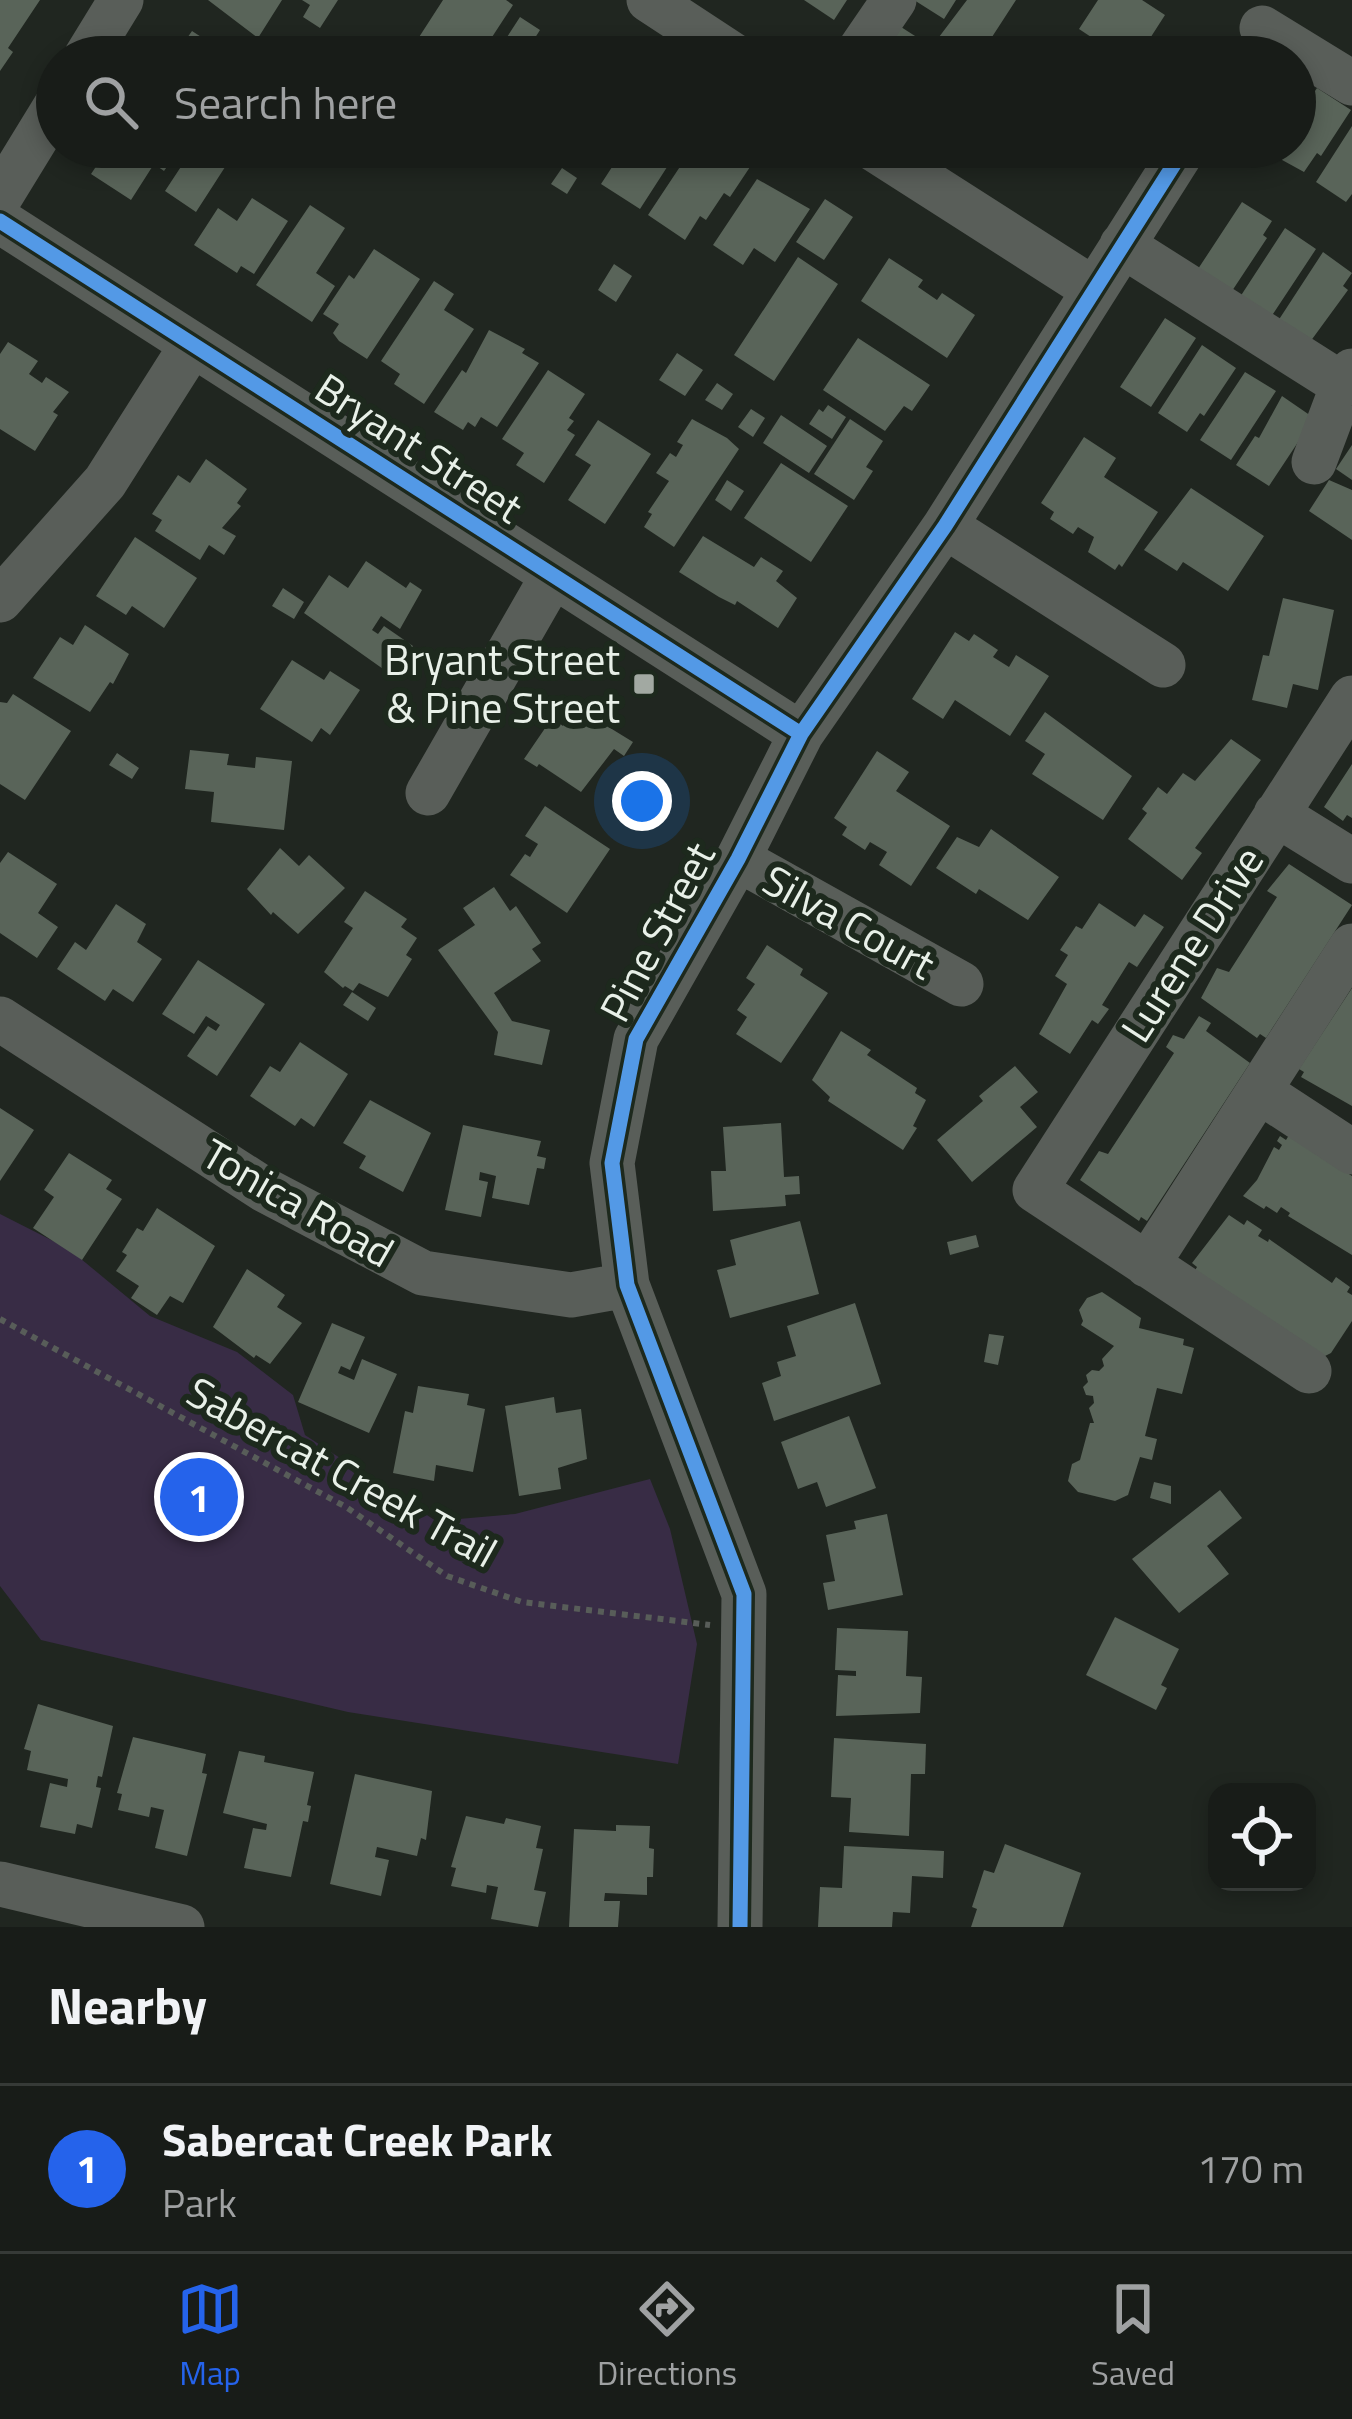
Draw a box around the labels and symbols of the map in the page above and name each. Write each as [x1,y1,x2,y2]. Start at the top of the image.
street label: Bryant Street [303,356,536,538]
place label: Bryant Street & Pine Street [384,627,620,739]
marker: Bryant Street & Pine Street [631,671,657,697]
your location [612,771,672,831]
street label: Pine Street [582,830,730,1033]
street label: Lurene Drive [1104,833,1279,1054]
street label: Silva Court [752,848,947,995]
street label: Tonica Road [191,1121,406,1283]
street label: Sabercat Creek Trail [176,1359,509,1583]
pin: 1 [160,1452,238,1542]

